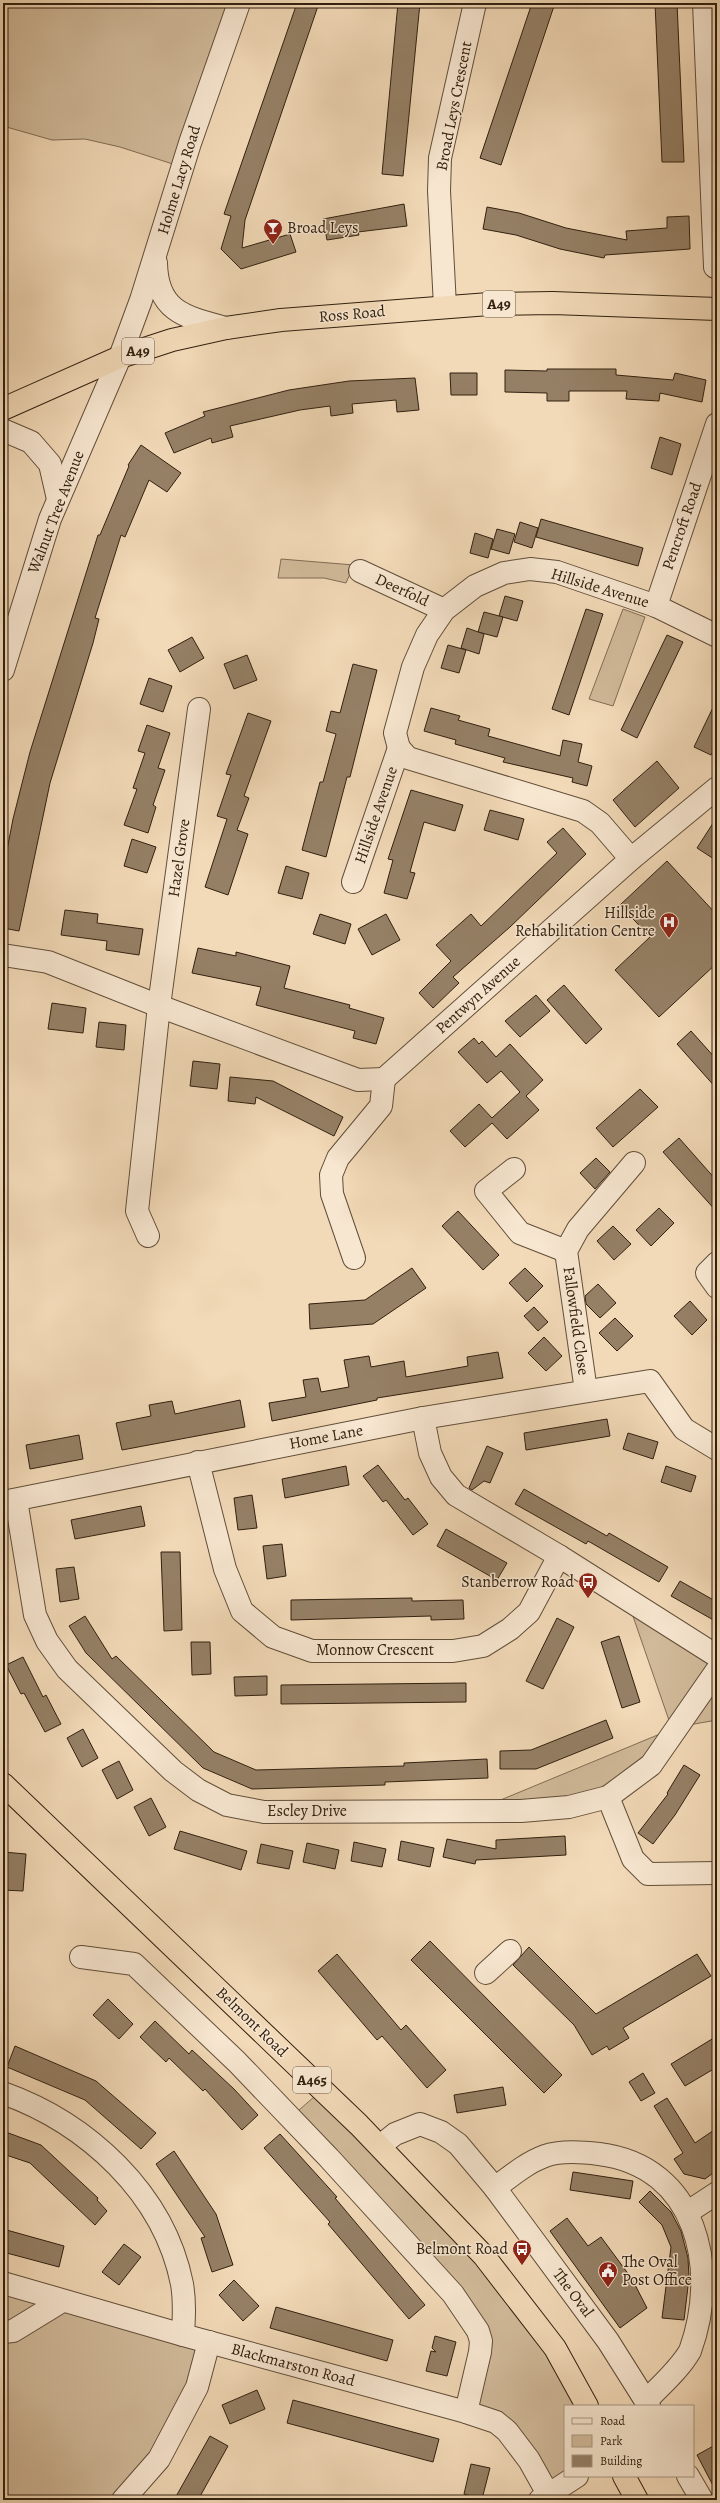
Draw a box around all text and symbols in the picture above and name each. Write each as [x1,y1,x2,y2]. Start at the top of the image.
street label: Broad Leys Crescent [431,39,477,173]
street label: Holme Lacy Road [152,122,206,237]
bar icon: Broad Leys [262,217,284,245]
place label: Broad Leys [287,217,358,239]
road number: A49 [483,291,515,317]
street label: Ross Road [318,300,387,328]
road number: A49 [122,338,154,364]
street label: Walnut Tree Avenue [22,447,90,578]
street label: Pencroft Road [657,479,707,573]
street label: Hillside Avenue [548,563,652,613]
street label: Deerfold [371,568,433,612]
street label: Hillside Avenue [349,763,403,867]
street label: Hazel Grove [163,817,195,899]
place label: Hillside Rehabilitation Centre [515,902,655,942]
hospital icon: Hillside Rehabilitation Centre [658,911,680,939]
street label: Pentwyn Avenue [431,951,525,1039]
street label: Fallowfield Close [557,1265,595,1377]
street label: Home Lane [287,1419,365,1455]
place label: Stanberrow Road [461,1571,574,1593]
bus stop icon: Stanberrow Road [577,1571,599,1599]
street label: Monnow Crescent [316,1639,434,1661]
street label: Escley Drive [267,1800,347,1822]
street label: Belmont Road [211,1982,293,2062]
road number: A465 [293,2067,331,2093]
place label: Belmont Road [416,2238,508,2260]
bus stop icon: Belmont Road [511,2238,533,2266]
place label: The Oval Post Office [622,2251,692,2291]
public building icon: The Oval Post Office [597,2260,619,2288]
street label: The Oval [547,2264,599,2322]
street label: Blackmarston Road [229,2338,358,2392]
legend [564,2405,694,2477]
text: Road [600,2413,626,2429]
text: Park [600,2433,623,2449]
text: Building [600,2453,642,2469]

